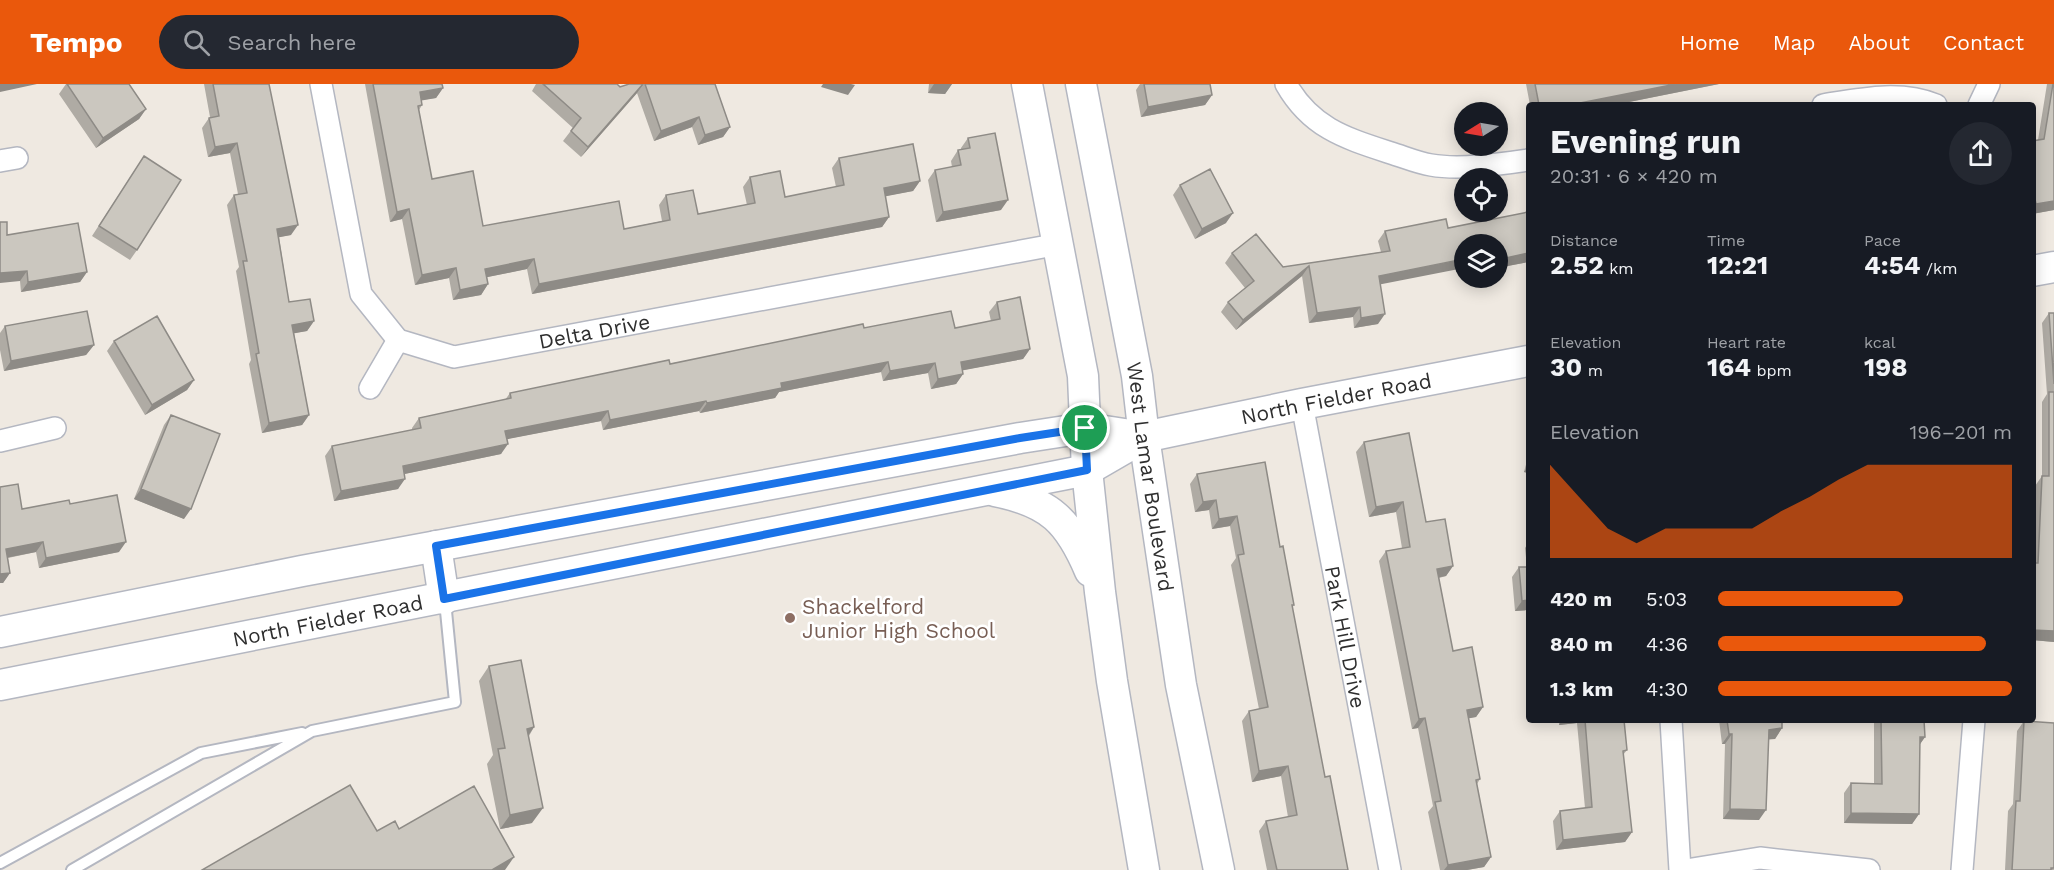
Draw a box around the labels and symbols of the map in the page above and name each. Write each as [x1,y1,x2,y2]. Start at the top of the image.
north arrow [1454,102,1508,156]
street label: Delta Drive [536,308,652,353]
street label: West Lamar Boulevard [1122,360,1179,593]
street label: North Fielder Road [1239,367,1433,429]
pin [1059,402,1110,453]
street label: Park Hill Drive [1320,564,1372,710]
street label: North Fielder Road [230,589,425,651]
place label: Shackelford Junior High School [802,594,996,643]
marker: Shackelford Junior High School [783,611,797,625]

